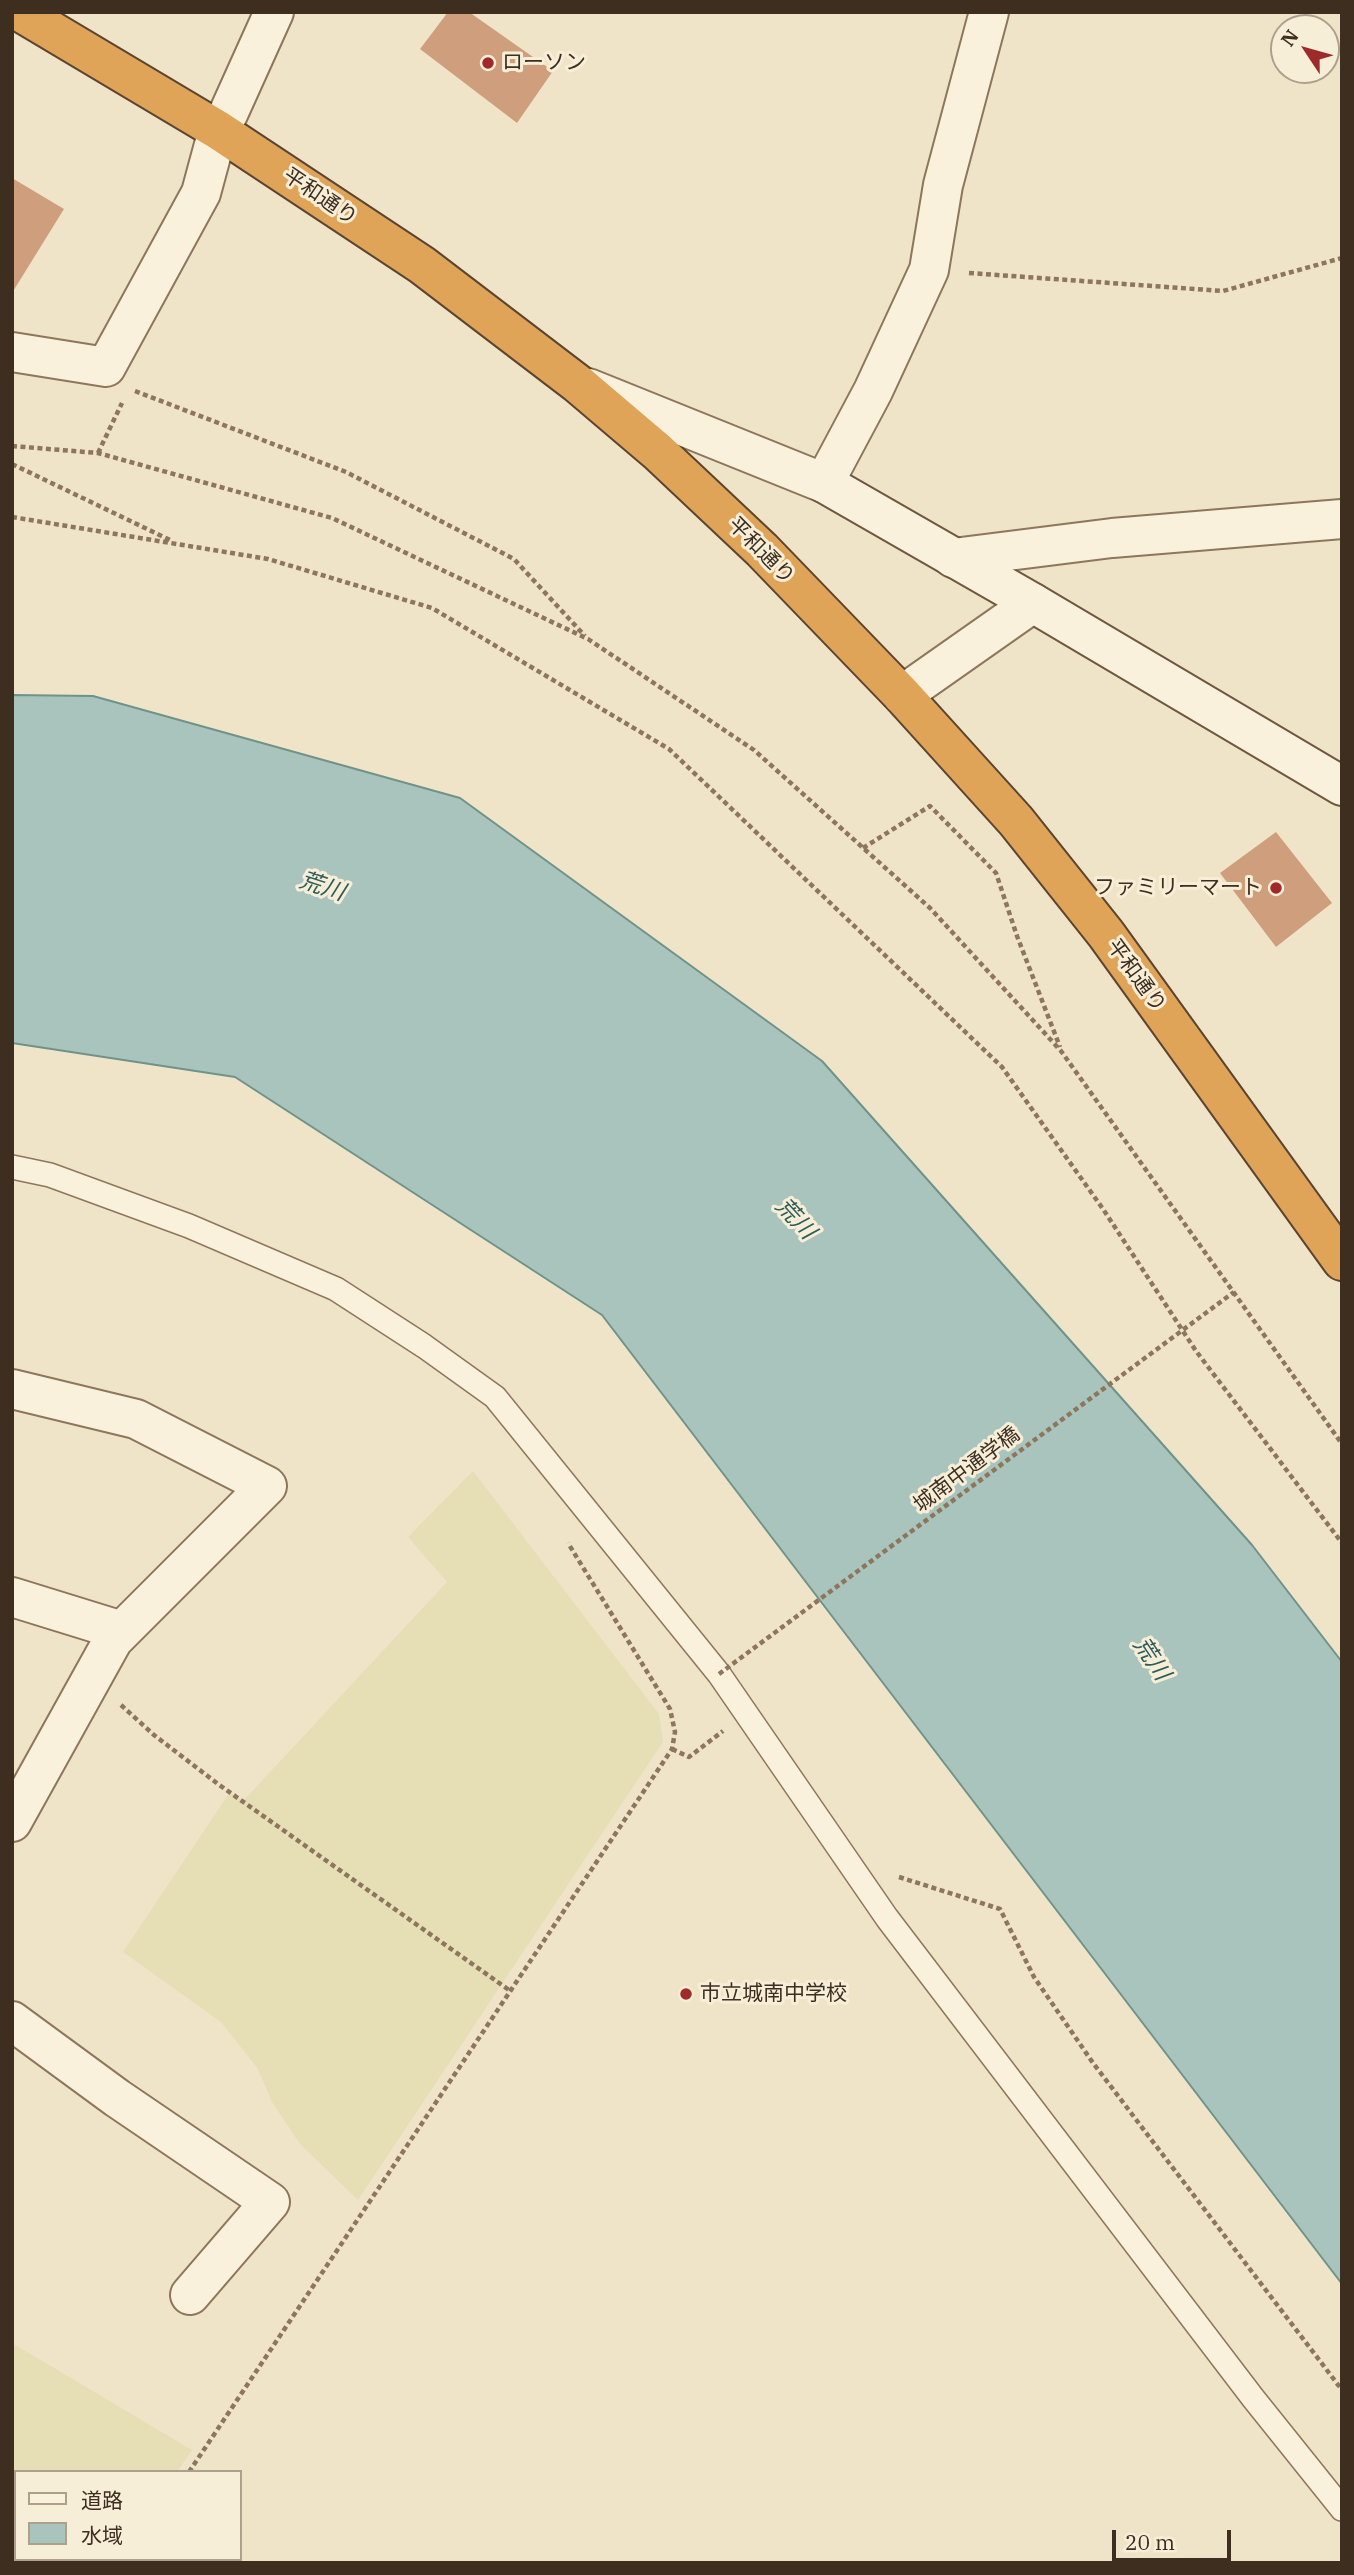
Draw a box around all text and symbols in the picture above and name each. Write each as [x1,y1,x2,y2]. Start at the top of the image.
north arrow [1270,14,1340,84]
text: N [1276,25,1304,51]
place label: ローソン [502,50,586,76]
marker: ローソン [480,55,496,71]
street label: 平和通り [278,163,362,231]
street label: 平和通り [722,512,800,590]
water label: 荒川 [296,867,348,907]
place label: ファミリーマート [1094,875,1262,901]
marker: ファミリーマート [1268,880,1284,896]
street label: 平和通り [1101,935,1171,1017]
water label: 荒川 [769,1193,821,1245]
street label: 城南中通学橋 [909,1422,1025,1518]
water label: 荒川 [1127,1632,1175,1686]
place label: 市立城南中学校 [700,1981,847,2007]
marker: 市立城南中学校 [678,1986,694,2002]
legend [14,2470,242,2561]
text: 道路 [81,2486,123,2514]
scale bar [1116,2516,1235,2560]
text: 水域 [81,2521,123,2549]
text: 20 m [1125,2528,1175,2556]

